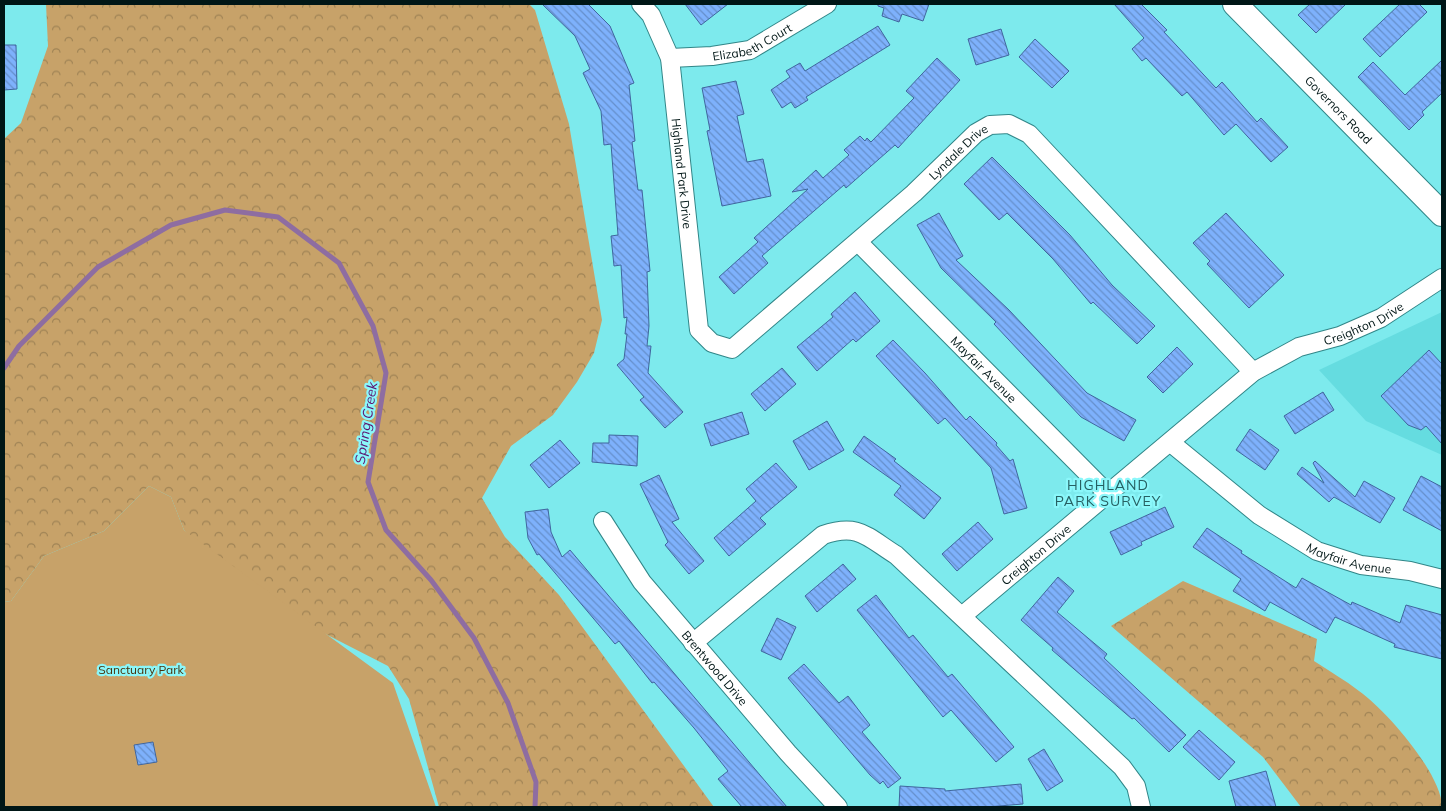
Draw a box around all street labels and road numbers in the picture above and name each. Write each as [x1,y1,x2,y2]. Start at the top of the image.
street label: Elizabeth Court [711,20,794,63]
street label: Governors Road [1302,72,1376,147]
street label: Highland Park Drive [669,117,696,230]
street label: Lyndale Drive [925,121,990,182]
street label: Creighton Drive [1322,298,1406,348]
street label: Mayfair Avenue [948,333,1020,405]
street label: Creighton Drive [998,521,1073,588]
street label: Mayfair Avenue [1304,539,1392,576]
street label: Brentwood Drive [679,627,751,708]

